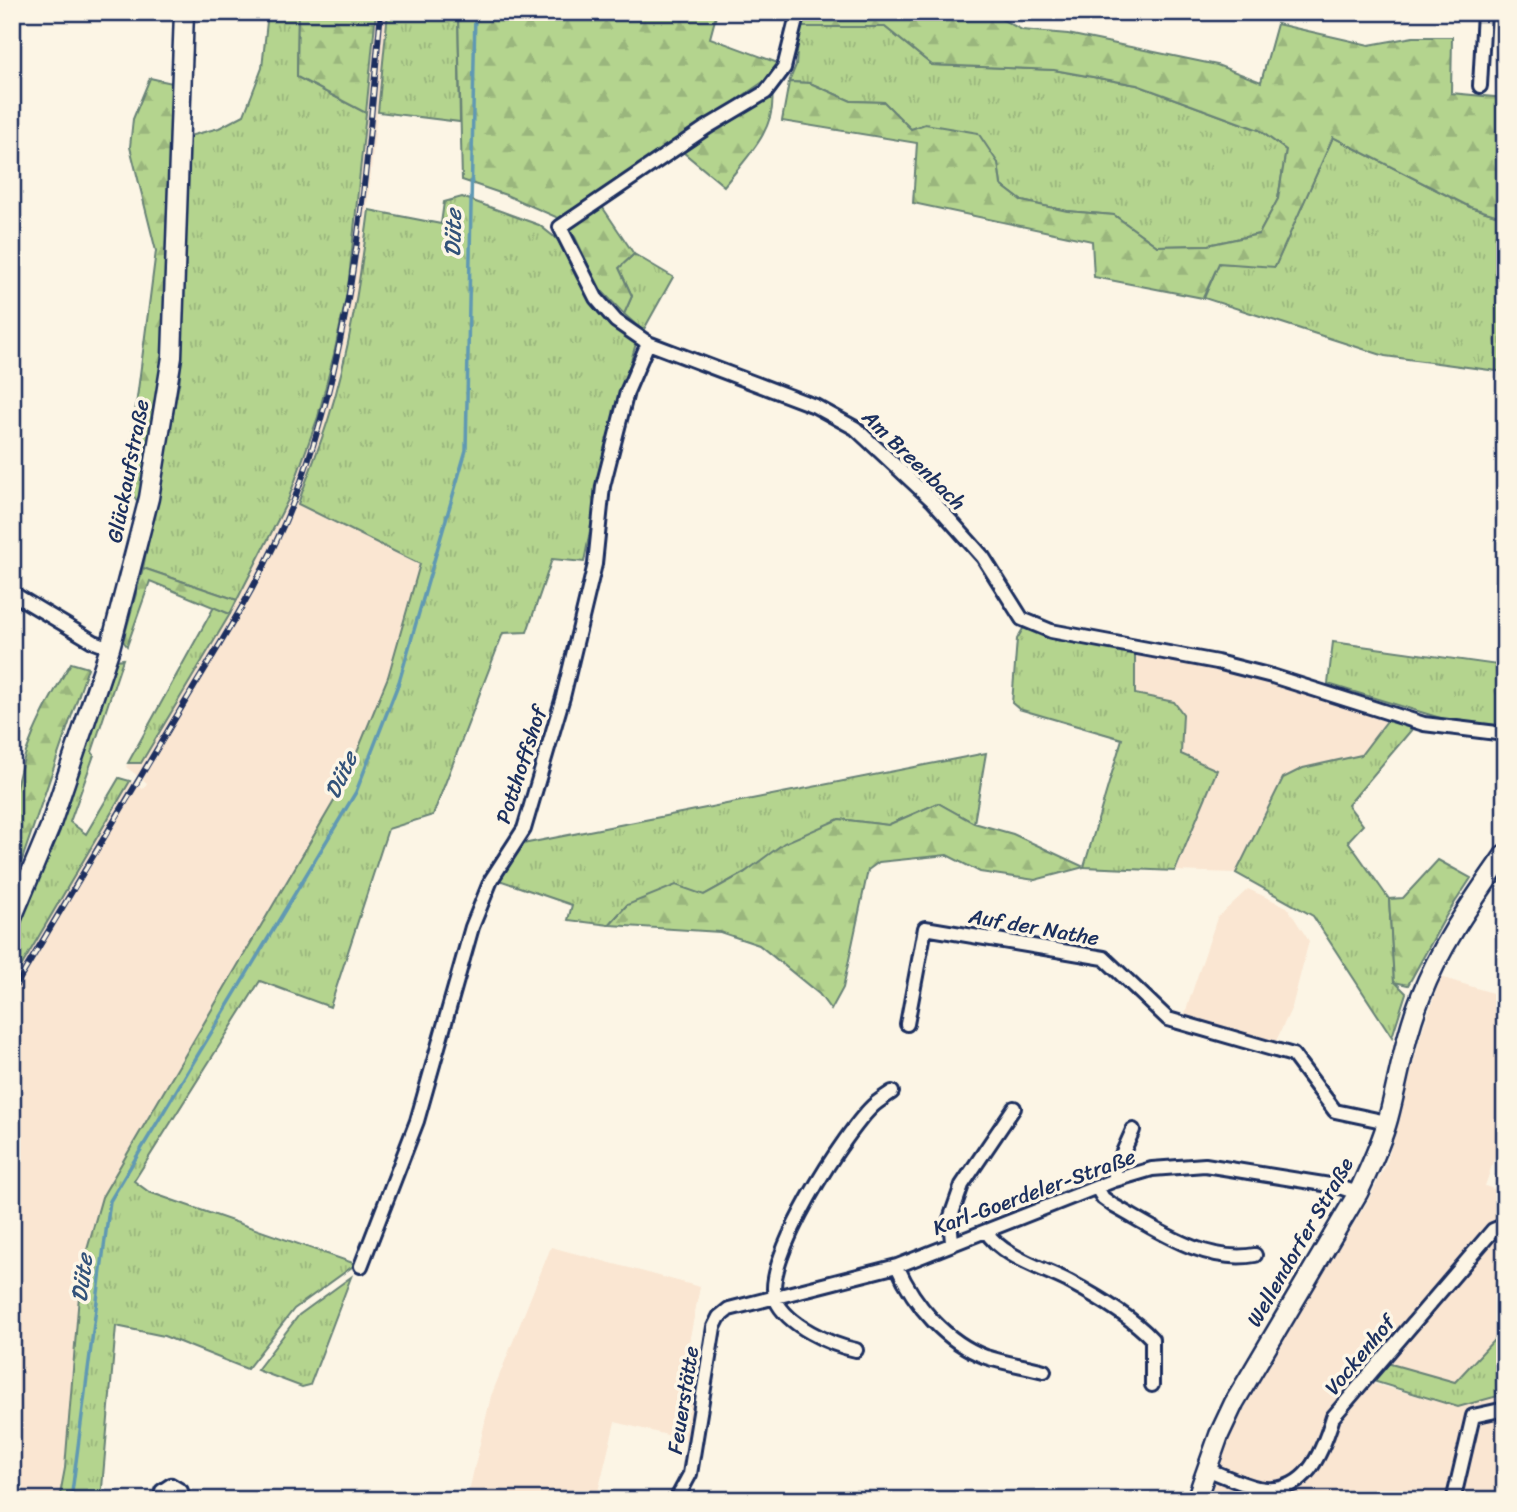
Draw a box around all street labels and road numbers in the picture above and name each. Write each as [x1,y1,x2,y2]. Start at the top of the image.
street label: Glückaufstraße [95,396,161,546]
street label: Am Breenbach [852,399,975,520]
street label: Potthoffshof [484,699,559,829]
street label: Auf der Nathe [965,897,1102,957]
street label: Karl-Goerdeler-Straße [927,1137,1141,1246]
street label: Wellendorfer Straße [1236,1150,1364,1334]
street label: Vockenhof [1315,1304,1407,1404]
street label: Feuerstätte [656,1343,710,1457]

